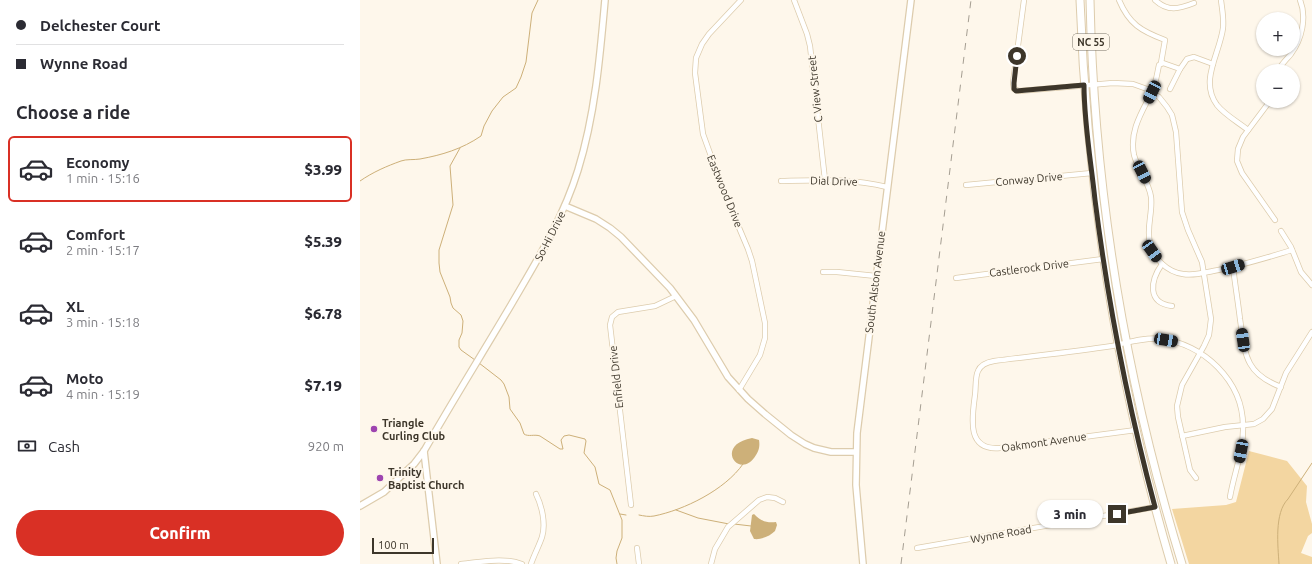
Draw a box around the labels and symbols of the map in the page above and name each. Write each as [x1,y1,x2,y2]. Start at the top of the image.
road number: NC 55 [1073,34,1109,50]
route start [1008,47,1026,65]
street label: C View Street [805,54,824,123]
car [1141,79,1163,105]
street label: Eastwood Drive [705,153,745,229]
car [1131,159,1153,185]
street label: Conway Drive [995,170,1063,188]
street label: Dial Drive [810,174,858,188]
street label: So-Hi Drive [532,209,568,263]
street label: South Alston Avenue [863,230,887,334]
car [1140,238,1164,264]
street label: Castlerock Drive [988,257,1070,279]
car [1220,258,1246,276]
car [1235,327,1251,353]
car [1153,332,1179,348]
street label: Enfield Drive [607,345,625,409]
place label: Triangle Curling Club [382,417,446,442]
marker: Triangle Curling Club [369,424,379,434]
street label: Oakmont Avenue [1001,430,1087,454]
car [1233,438,1249,464]
place label: Trinity Baptist Church [388,466,464,491]
marker: Trinity Baptist Church [375,473,385,483]
callout: 3 min [1037,500,1103,528]
route end [1108,505,1126,523]
street label: Wynne Road [969,523,1033,545]
scale bar [372,536,434,555]

